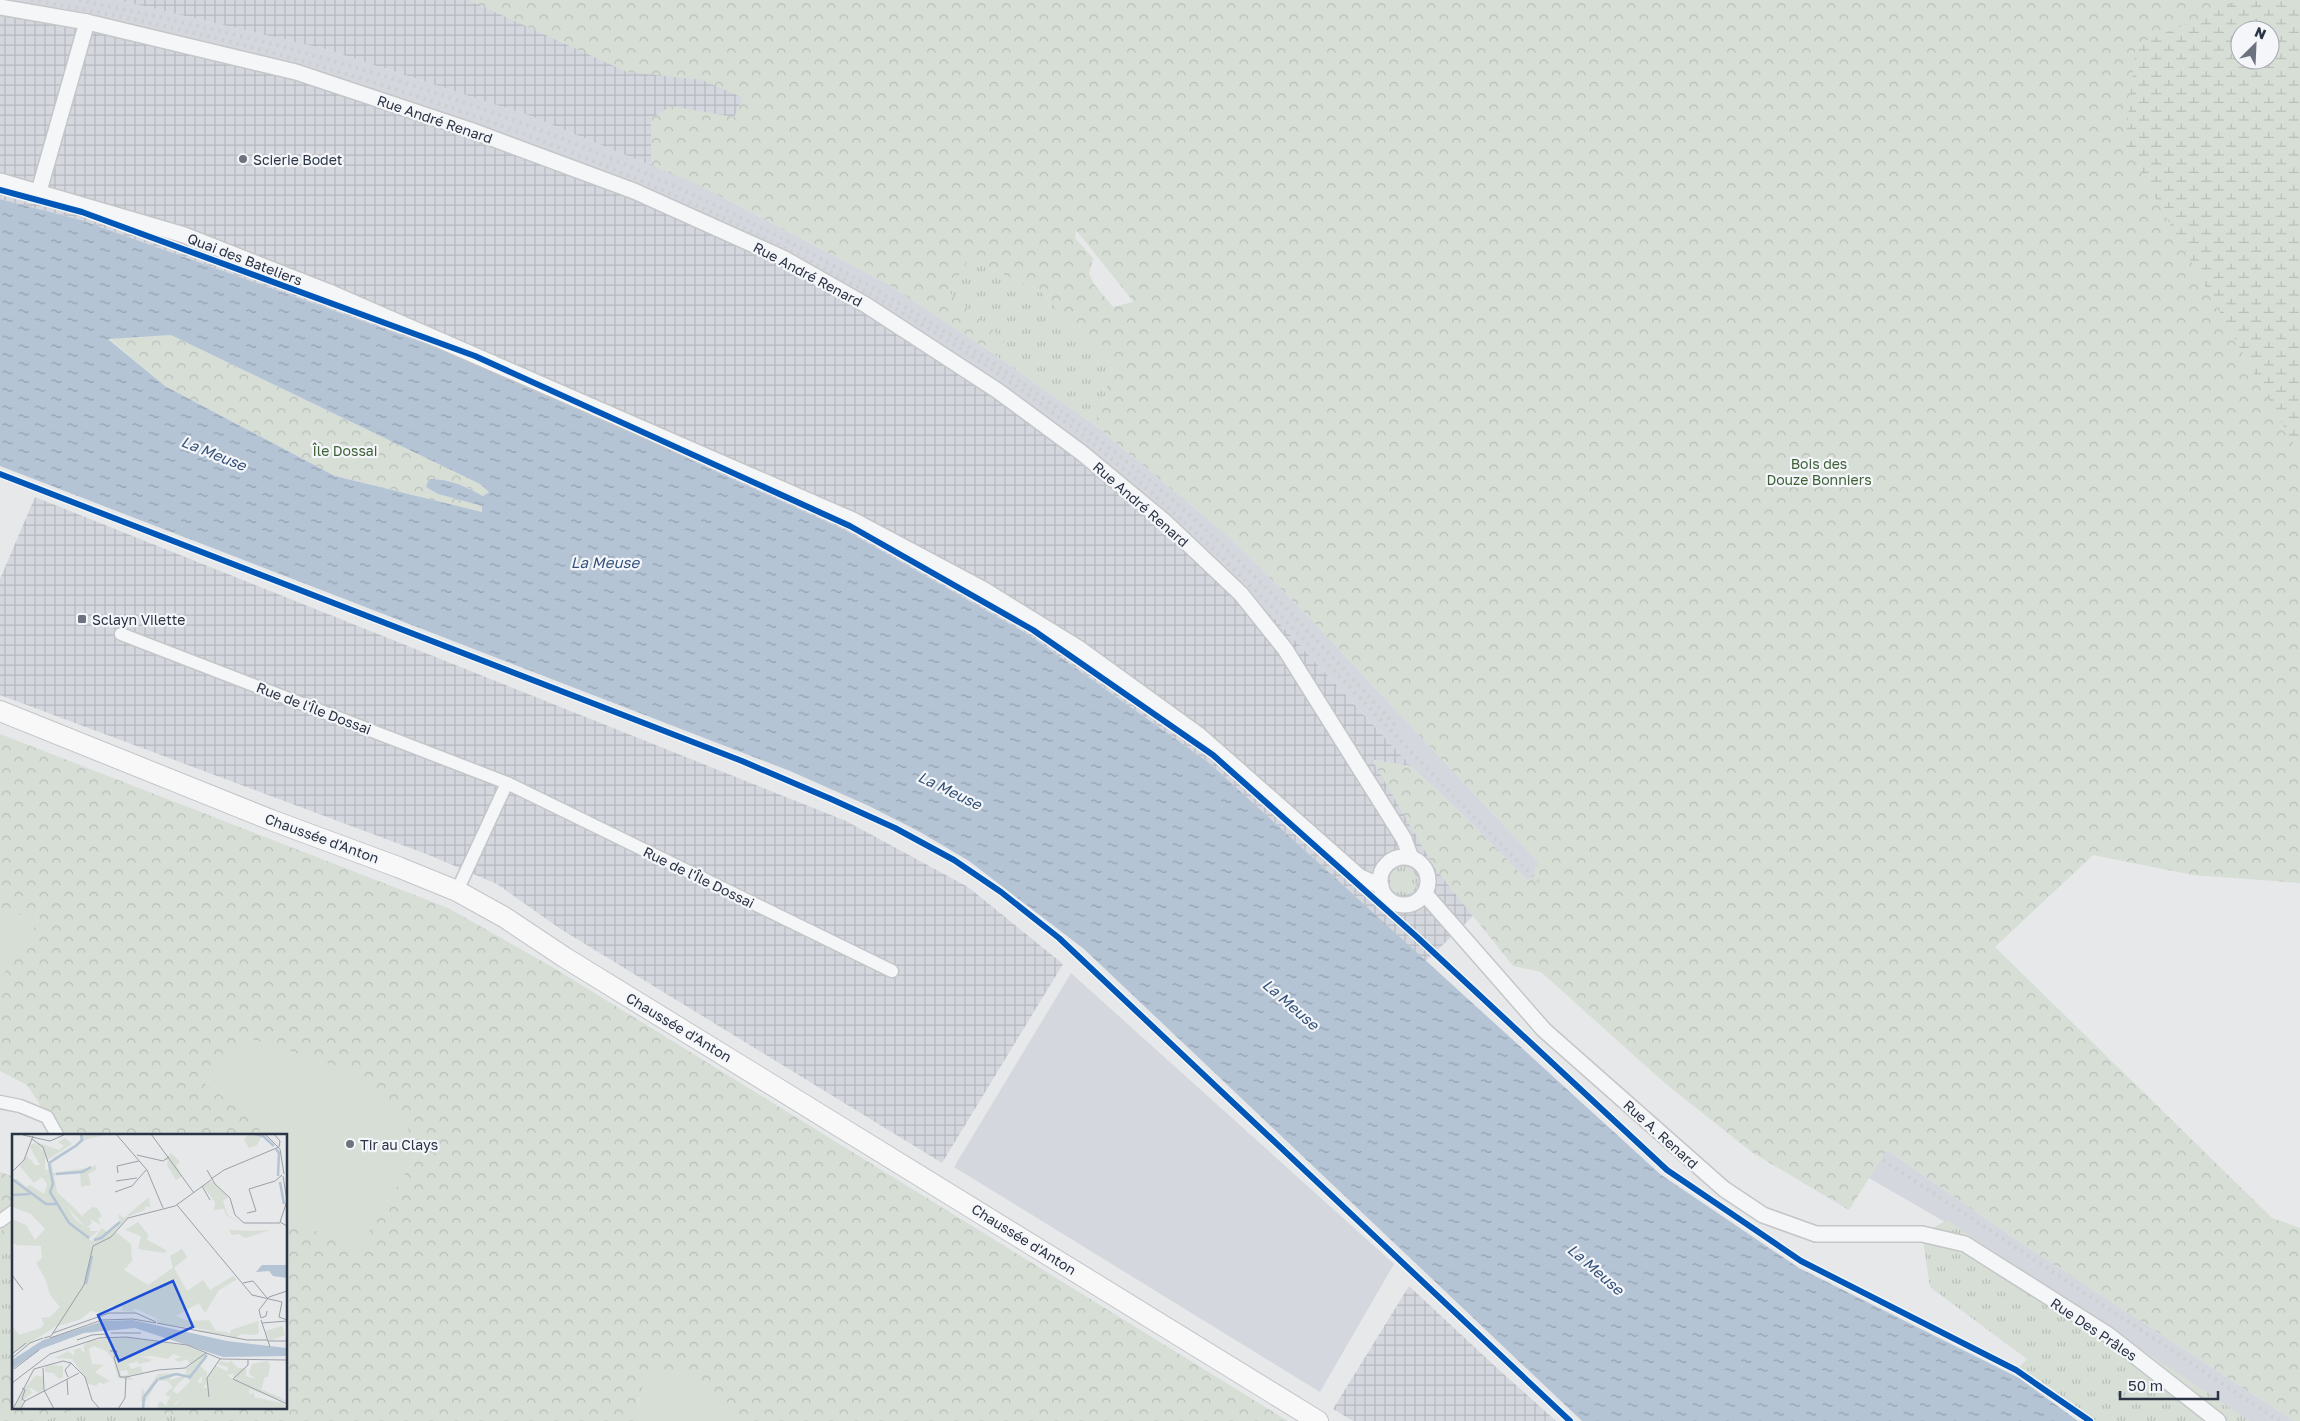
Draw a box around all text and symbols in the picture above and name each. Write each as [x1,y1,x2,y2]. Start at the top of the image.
north arrow [2230,20,2280,70]
text: N [2252,23,2269,43]
street label: Rue André Renard [375,91,495,147]
place label: Scierie Bodet [253,151,342,168]
marker: Scierie Bodet [237,153,249,165]
street label: Quai des Bateliers [185,229,305,289]
street label: Rue André Renard [751,238,865,310]
water label: La Meuse [179,432,250,475]
park label: Île Dossai [311,442,378,459]
park label: Bois des Douze Bonniers [1766,455,1872,488]
street label: Rue André Renard [1090,458,1192,550]
water label: La Meuse [571,553,640,571]
place label: Sclayn Vilette [92,611,185,628]
marker: Sclayn Vilette [76,613,88,625]
street label: Rue de l'Île Dossai [254,678,374,738]
water label: La Meuse [915,767,986,814]
street label: Chaussée d'Anton [263,809,381,867]
street label: Rue de l'Île Dossai [641,843,757,911]
water label: La Meuse [1259,975,1324,1034]
street label: Chaussée d'Anton [623,989,735,1065]
street label: Rue A. Renard [1620,1096,1702,1172]
inset map [12,1134,288,1408]
place label: Tir au Clays [360,1136,438,1153]
marker: Tir au Clays [344,1138,356,1150]
street label: Chaussée d'Anton [969,1200,1079,1278]
water label: La Meuse [1564,1240,1629,1299]
street label: Rue Des Prâles [2048,1294,2140,1364]
scale bar [2120,1368,2218,1400]
text: 50 m [2128,1376,2163,1394]

